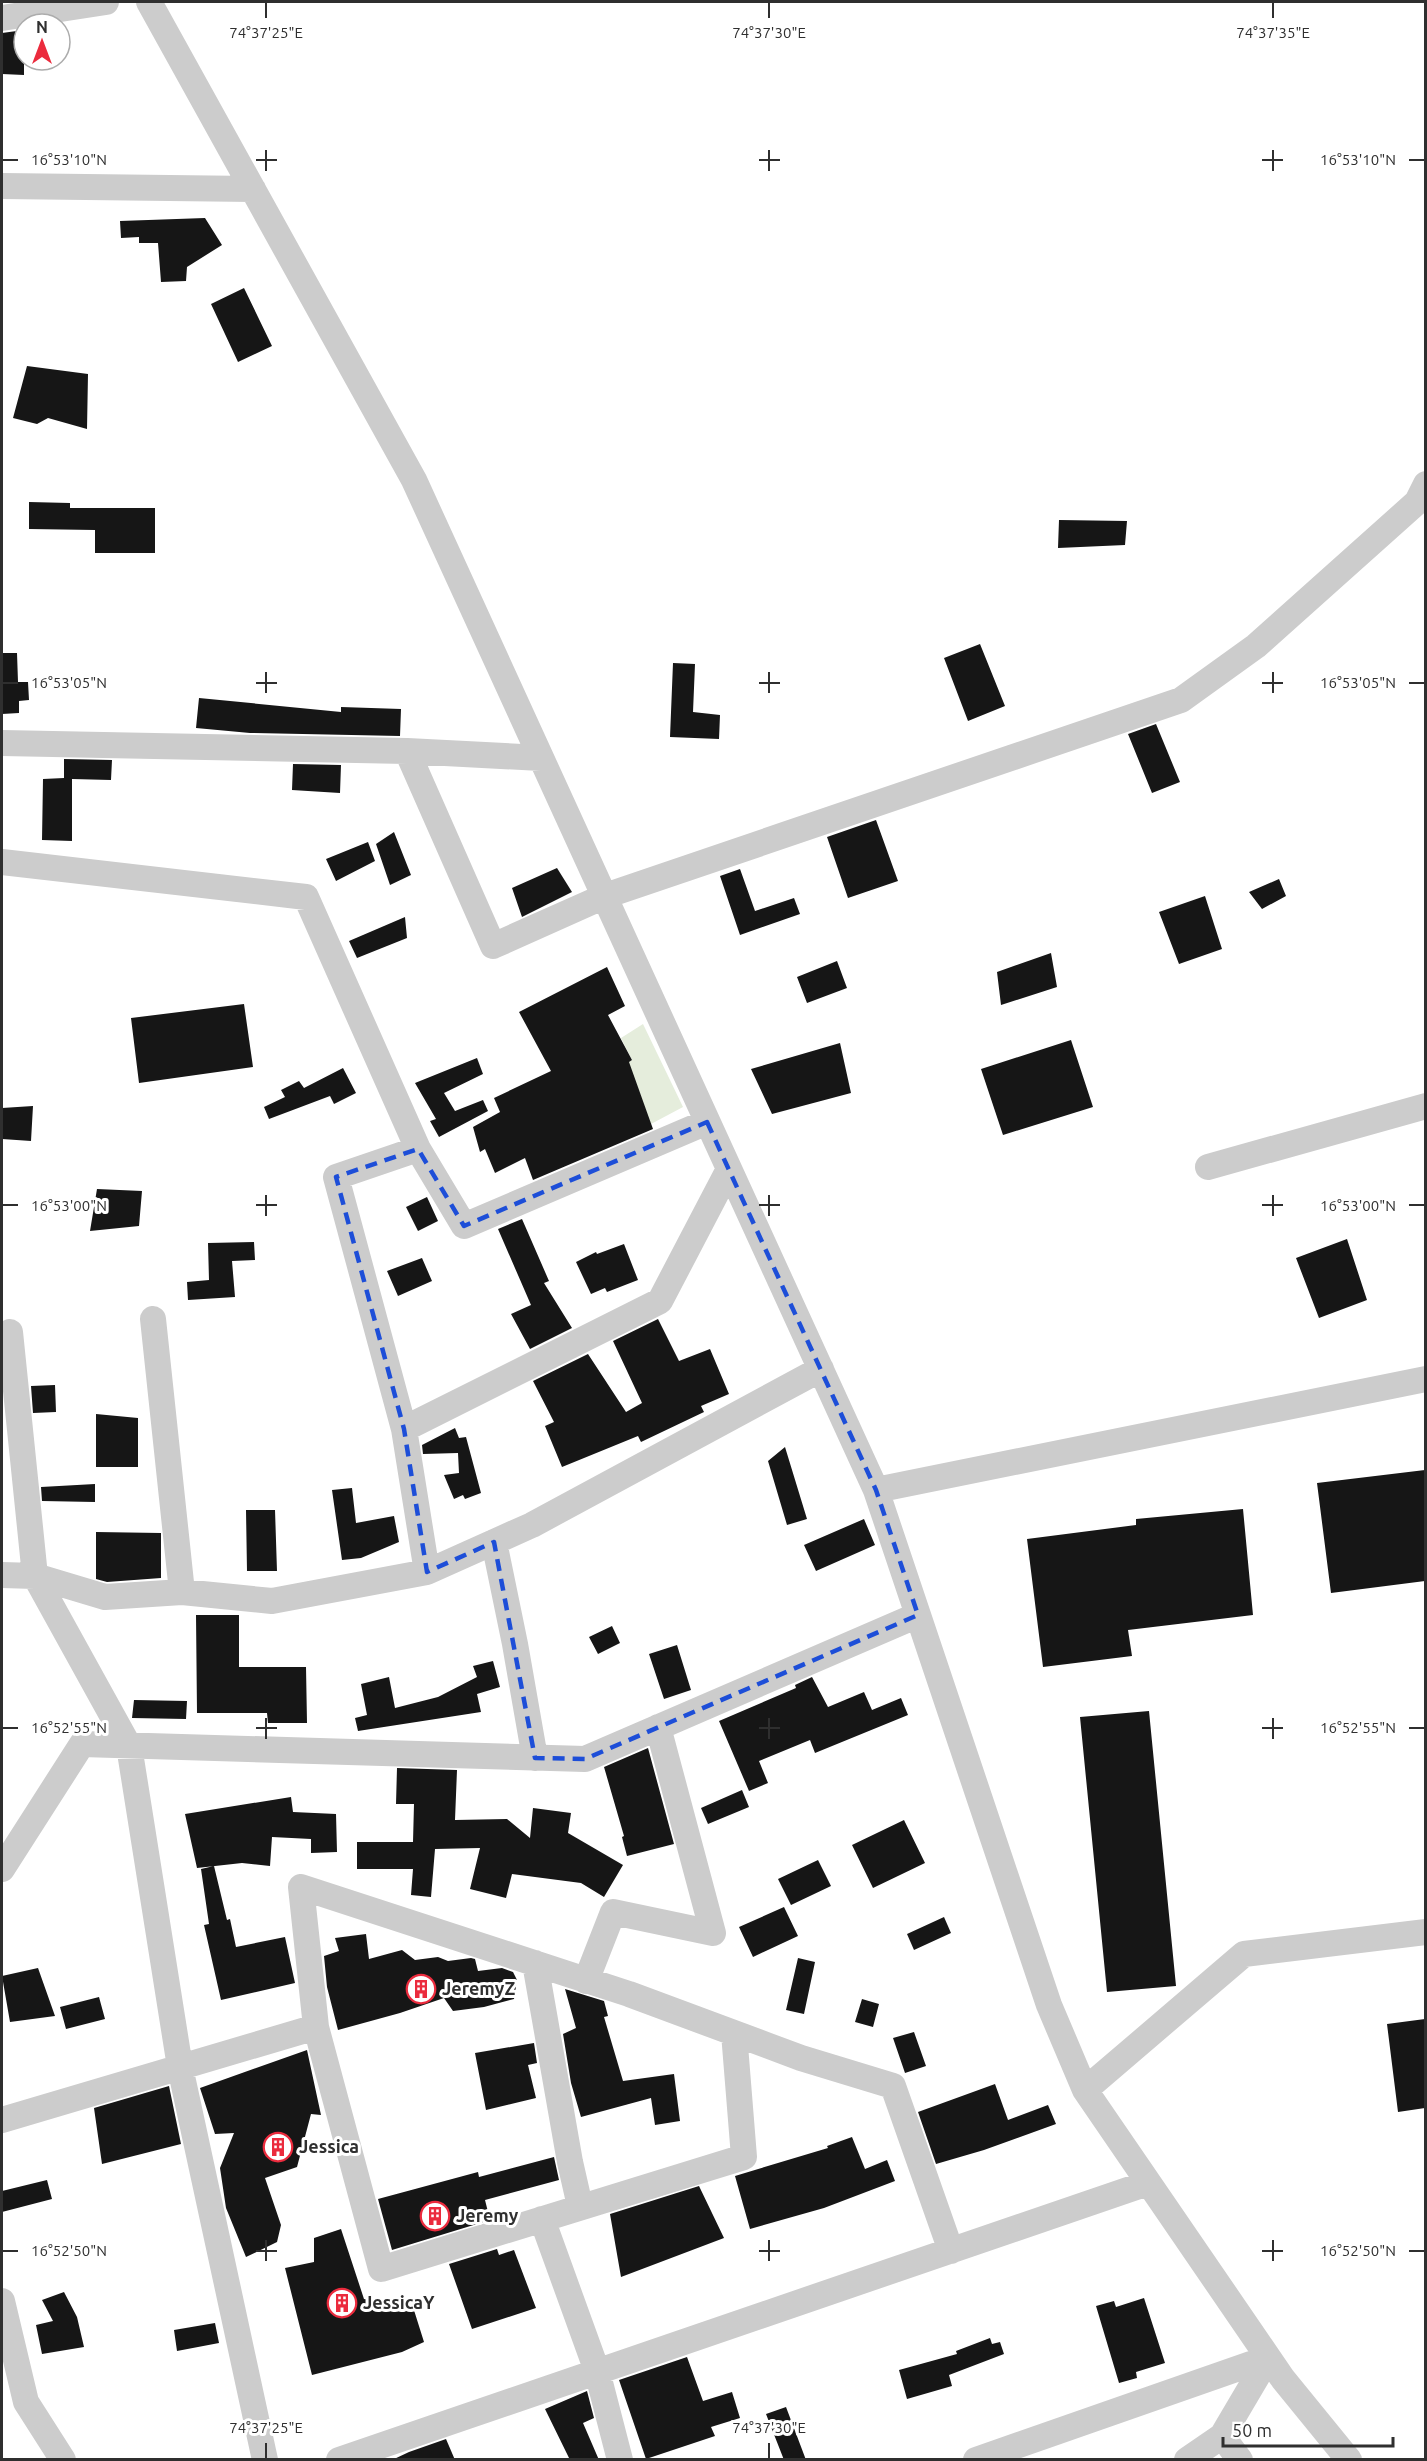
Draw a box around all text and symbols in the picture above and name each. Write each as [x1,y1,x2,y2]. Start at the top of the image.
north arrow [12,12,72,72]
text: N [36,18,48,36]
text: 74°37'25"E [229,24,303,41]
text: 74°37'30"E [732,24,806,41]
text: 74°37'35"E [1236,24,1310,41]
text: 16°53'10"N [31,151,107,168]
text: 16°53'10"N [1320,151,1396,168]
text: 16°53'05"N [31,674,107,691]
text: 16°53'05"N [1320,674,1396,691]
text: 16°53'00"N [31,1197,107,1214]
text: 16°53'00"N [1320,1197,1396,1214]
text: 16°52'55"N [31,1719,107,1736]
text: 16°52'55"N [1320,1719,1396,1736]
building icon: JeremyZ [405,1973,437,2005]
place label: JeremyZ [442,1978,515,1998]
building icon: Jessica [262,2131,294,2163]
place label: Jessica [299,2136,359,2156]
building icon: Jeremy [419,2200,451,2232]
place label: Jeremy [456,2205,519,2225]
text: 16°52'50"N [31,2242,107,2259]
text: 16°52'50"N [1320,2242,1396,2259]
building icon: JessicaY [326,2287,358,2319]
place label: JessicaY [363,2292,435,2312]
scale bar [1223,2410,1392,2448]
text: 74°37'25"E [229,2419,303,2436]
text: 74°37'30"E [732,2419,806,2436]
text: 50 m [1232,2420,1272,2440]

